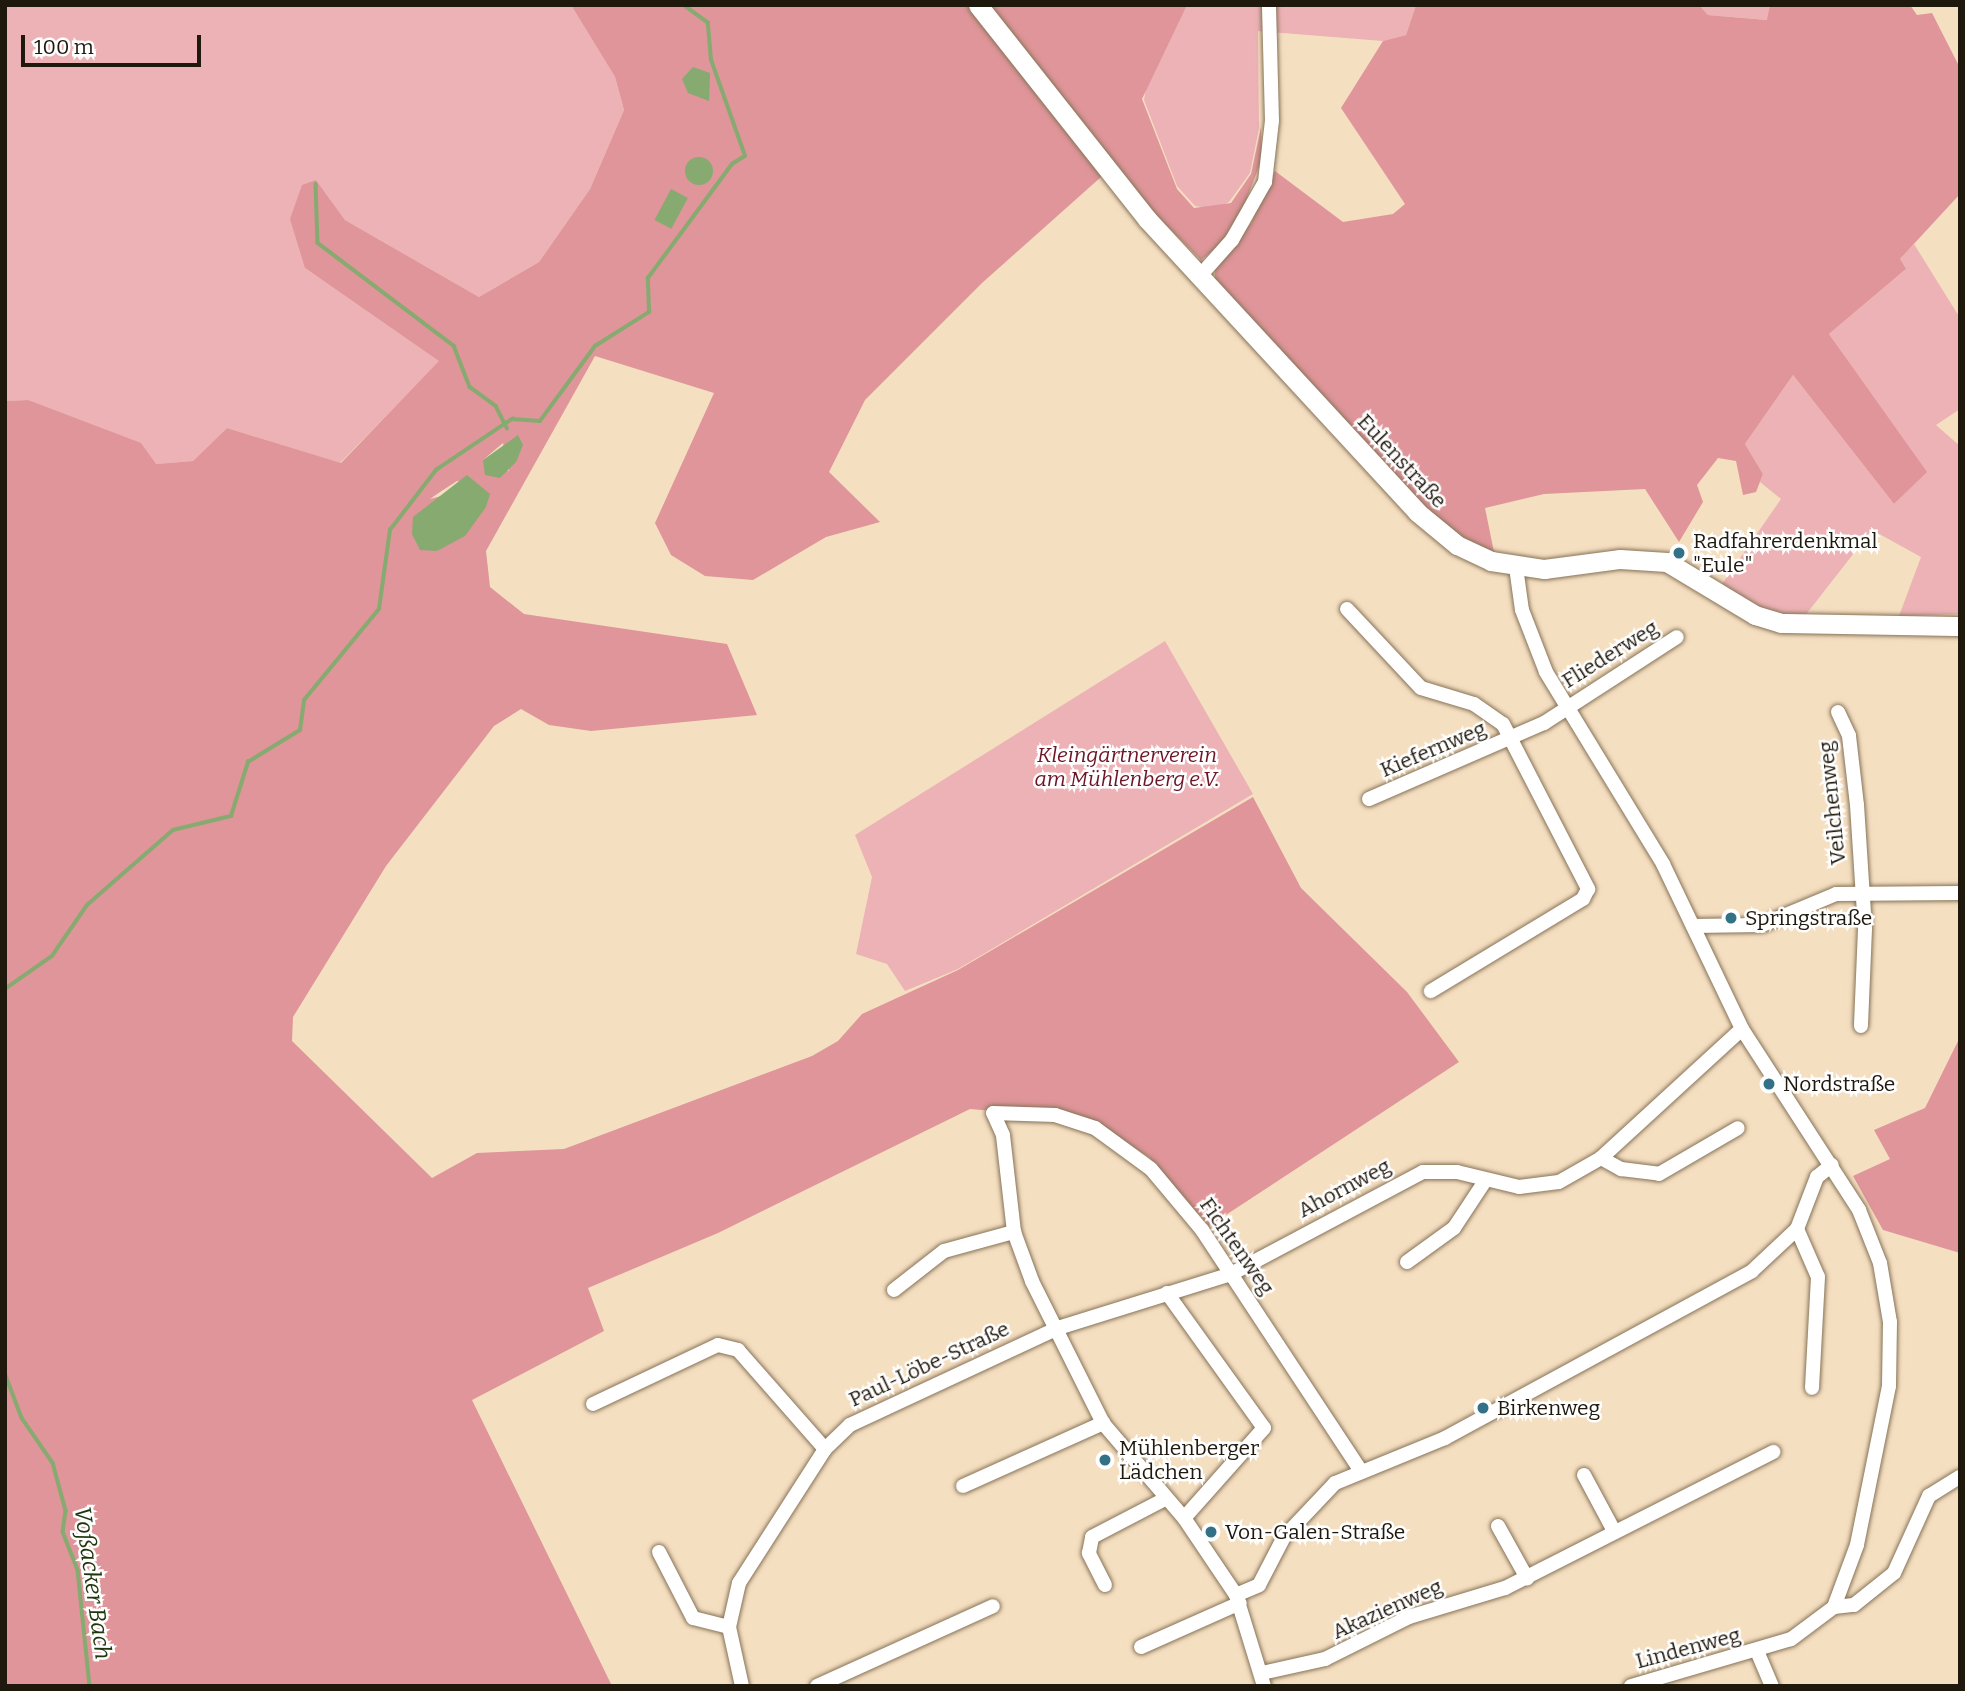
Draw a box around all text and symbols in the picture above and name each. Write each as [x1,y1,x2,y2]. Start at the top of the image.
scale bar [24,21,205,65]
text: 100 m [34,34,94,60]
street label: Eulenstraße [1352,409,1452,513]
place label: Radfahrerdenkmal "Eule" [1693,528,1878,578]
marker: Radfahrerdenkmal "Eule" [1671,545,1687,561]
street label: Fliederweg [1557,615,1663,693]
street label: Kiefernweg [1376,715,1490,783]
street label: Veilchenweg [1813,740,1851,866]
park label: Kleingärtnerverein am Mühlenberg e.V. [1035,742,1219,792]
place label: Springstraße [1745,905,1872,931]
marker: Springstraße [1723,910,1739,926]
place label: Nordstraße [1783,1071,1895,1097]
marker: Nordstraße [1761,1076,1777,1092]
street label: Ahornweg [1293,1153,1395,1223]
street label: Fichtenweg [1194,1193,1280,1299]
street label: Paul-Löbe-Straße [845,1316,1013,1412]
place label: Birkenweg [1497,1395,1600,1421]
marker: Birkenweg [1475,1400,1491,1416]
place label: Mühlenberger Lädchen [1119,1435,1259,1485]
marker: Mühlenberger Lädchen [1097,1452,1113,1468]
water label: Voßacker Bach [69,1505,117,1661]
place label: Von-Galen-Straße [1225,1519,1405,1545]
marker: Von-Galen-Straße [1203,1524,1219,1540]
street label: Akazienweg [1328,1574,1446,1644]
street label: Lindenweg [1633,1622,1743,1674]

